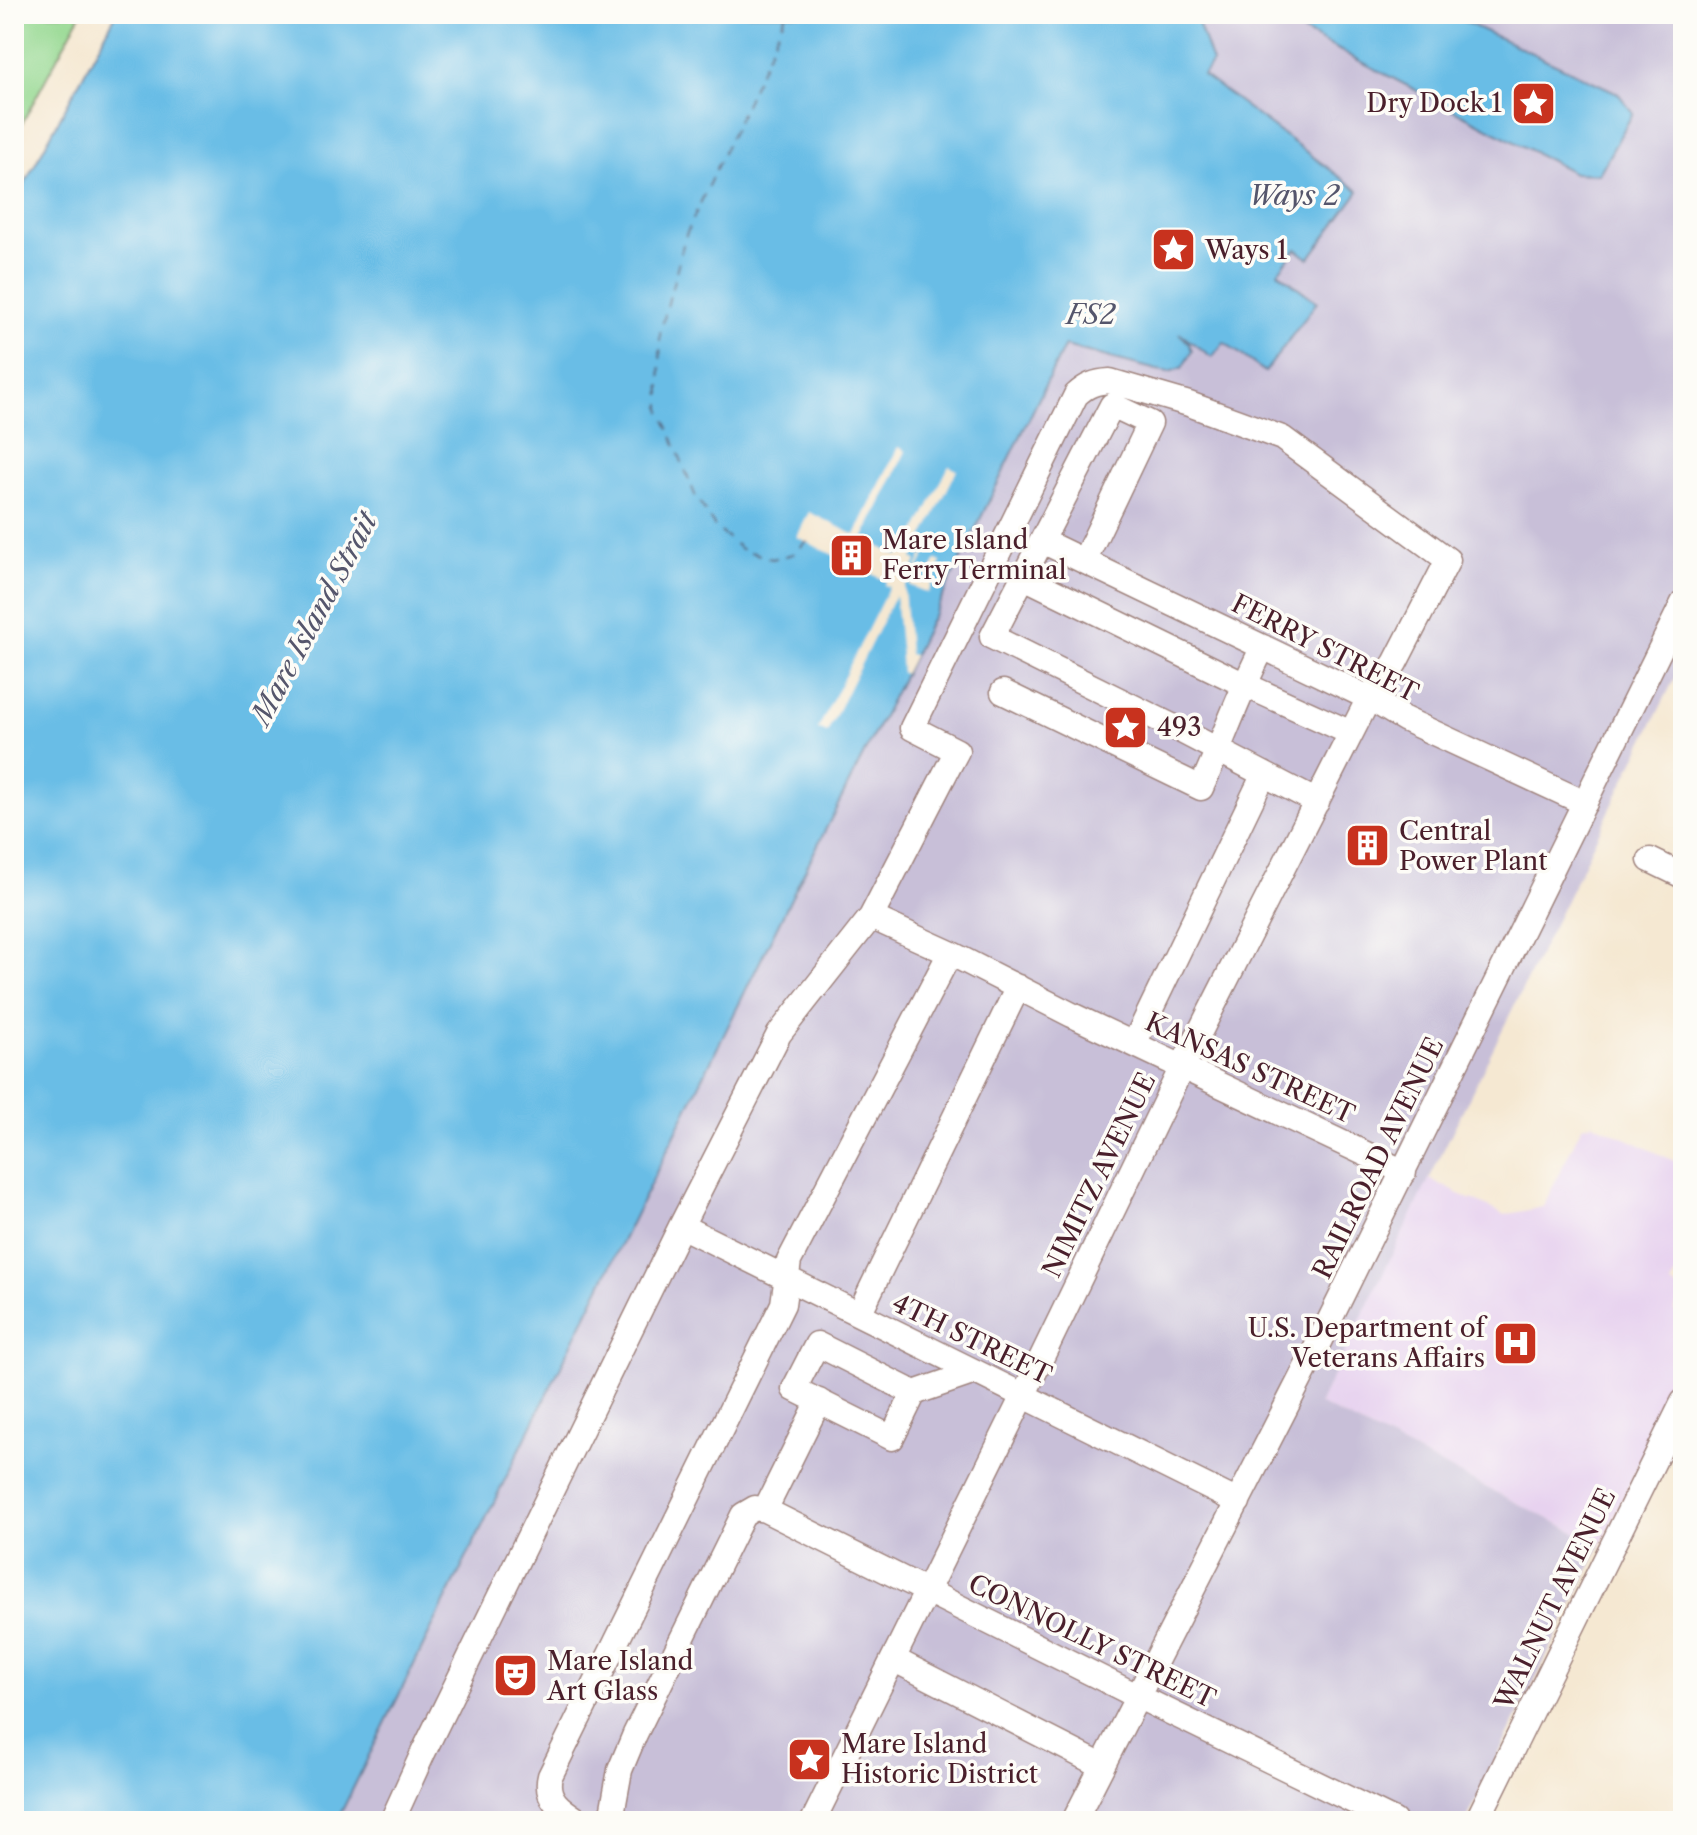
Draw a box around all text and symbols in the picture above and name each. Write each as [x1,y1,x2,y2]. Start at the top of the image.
place icon: Dry Dock 1 [1509,79,1557,127]
place label: Dry Dock 1 [1366,87,1502,119]
water label: Ways 2 [1248,178,1340,212]
place icon: Ways 1 [1150,226,1198,274]
place label: Ways 1 [1204,234,1287,266]
water label: FS2 [1064,297,1116,331]
water label: Mare Island Strait [242,504,385,733]
place label: Mare Island Ferry Terminal [882,524,1067,586]
building icon: Mare Island Ferry Terminal [827,531,875,579]
street label: FERRY STREET [1226,587,1424,709]
place icon: 493 [1102,703,1150,751]
place label: 493 [1157,711,1202,743]
place label: Central Power Plant [1399,815,1548,877]
building icon: Central Power Plant [1344,822,1392,870]
street label: KANSAS STREET [1140,1005,1360,1131]
street label: RAILROAD AVENUE [1306,1032,1450,1284]
street label: NIMITZ AVENUE [1036,1068,1162,1282]
street label: 4TH STREET [887,1287,1057,1392]
place label: U.S. Department of Veterans Affairs [1248,1312,1488,1374]
hospital icon: U.S. Department of Veterans Affairs [1492,1319,1540,1367]
street label: WALNUT AVENUE [1487,1483,1622,1716]
street label: CONNOLLY STREET [963,1567,1221,1715]
place label: Mare Island Art Glass [546,1645,694,1707]
theatre icon: Mare Island Art Glass [492,1652,540,1700]
place label: Mare Island Historic District [841,1728,1039,1790]
place icon: Mare Island Historic District [786,1735,834,1783]

